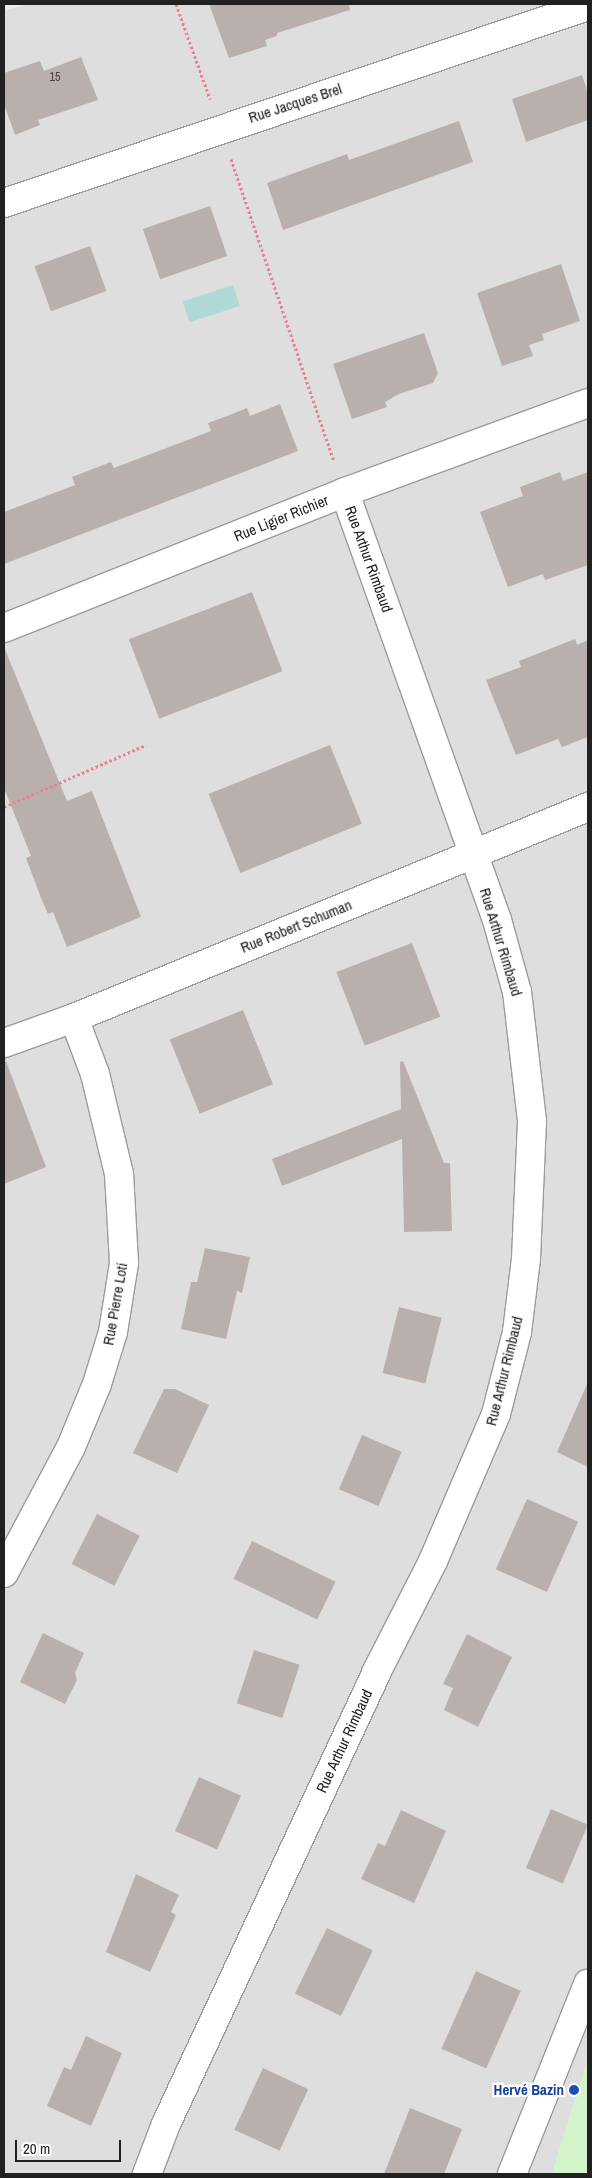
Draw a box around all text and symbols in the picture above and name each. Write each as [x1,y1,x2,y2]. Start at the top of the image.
house number: 15 [50,71,60,85]
street label: Rue Jacques Brel [246,79,344,127]
street label: Rue Ligier Richier [231,491,331,545]
street label: Rue Arthur Rimbaud [341,503,397,615]
street label: Rue Arthur Rimbaud [476,885,526,999]
street label: Rue Robert Schuman [238,896,354,956]
street label: Rue Pierre Loti [99,1261,131,1347]
street label: Rue Arthur Rimbaud [482,1314,526,1428]
street label: Rue Arthur Rimbaud [312,1686,376,1796]
place label: Hervé Bazin [494,2081,564,2099]
marker: Hervé Bazin [568,2084,580,2096]
scale bar [18,2130,124,2162]
text: 20 m [23,2138,50,2159]

